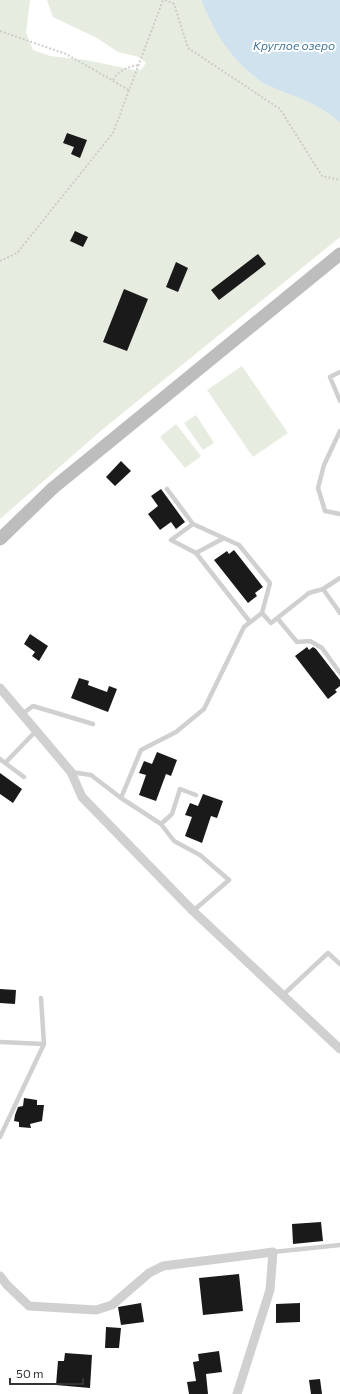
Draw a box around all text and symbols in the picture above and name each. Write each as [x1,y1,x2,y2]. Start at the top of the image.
water label: Круглое озеро [253,38,335,52]
scale bar [10,1360,83,1386]
text: 50 m [16,1366,44,1380]

